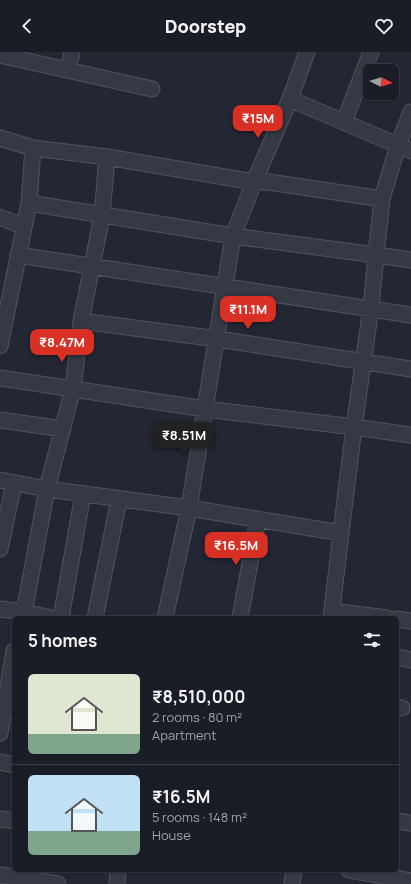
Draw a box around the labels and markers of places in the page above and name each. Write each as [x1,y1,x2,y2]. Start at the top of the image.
pin: ₹15M [234,105,282,139]
pin: ₹11.1M [215,296,281,330]
pin: ₹8.47M [29,329,95,363]
pin: ₹8.51M [151,422,217,456]
pin: ₹16.5M [203,532,269,566]

